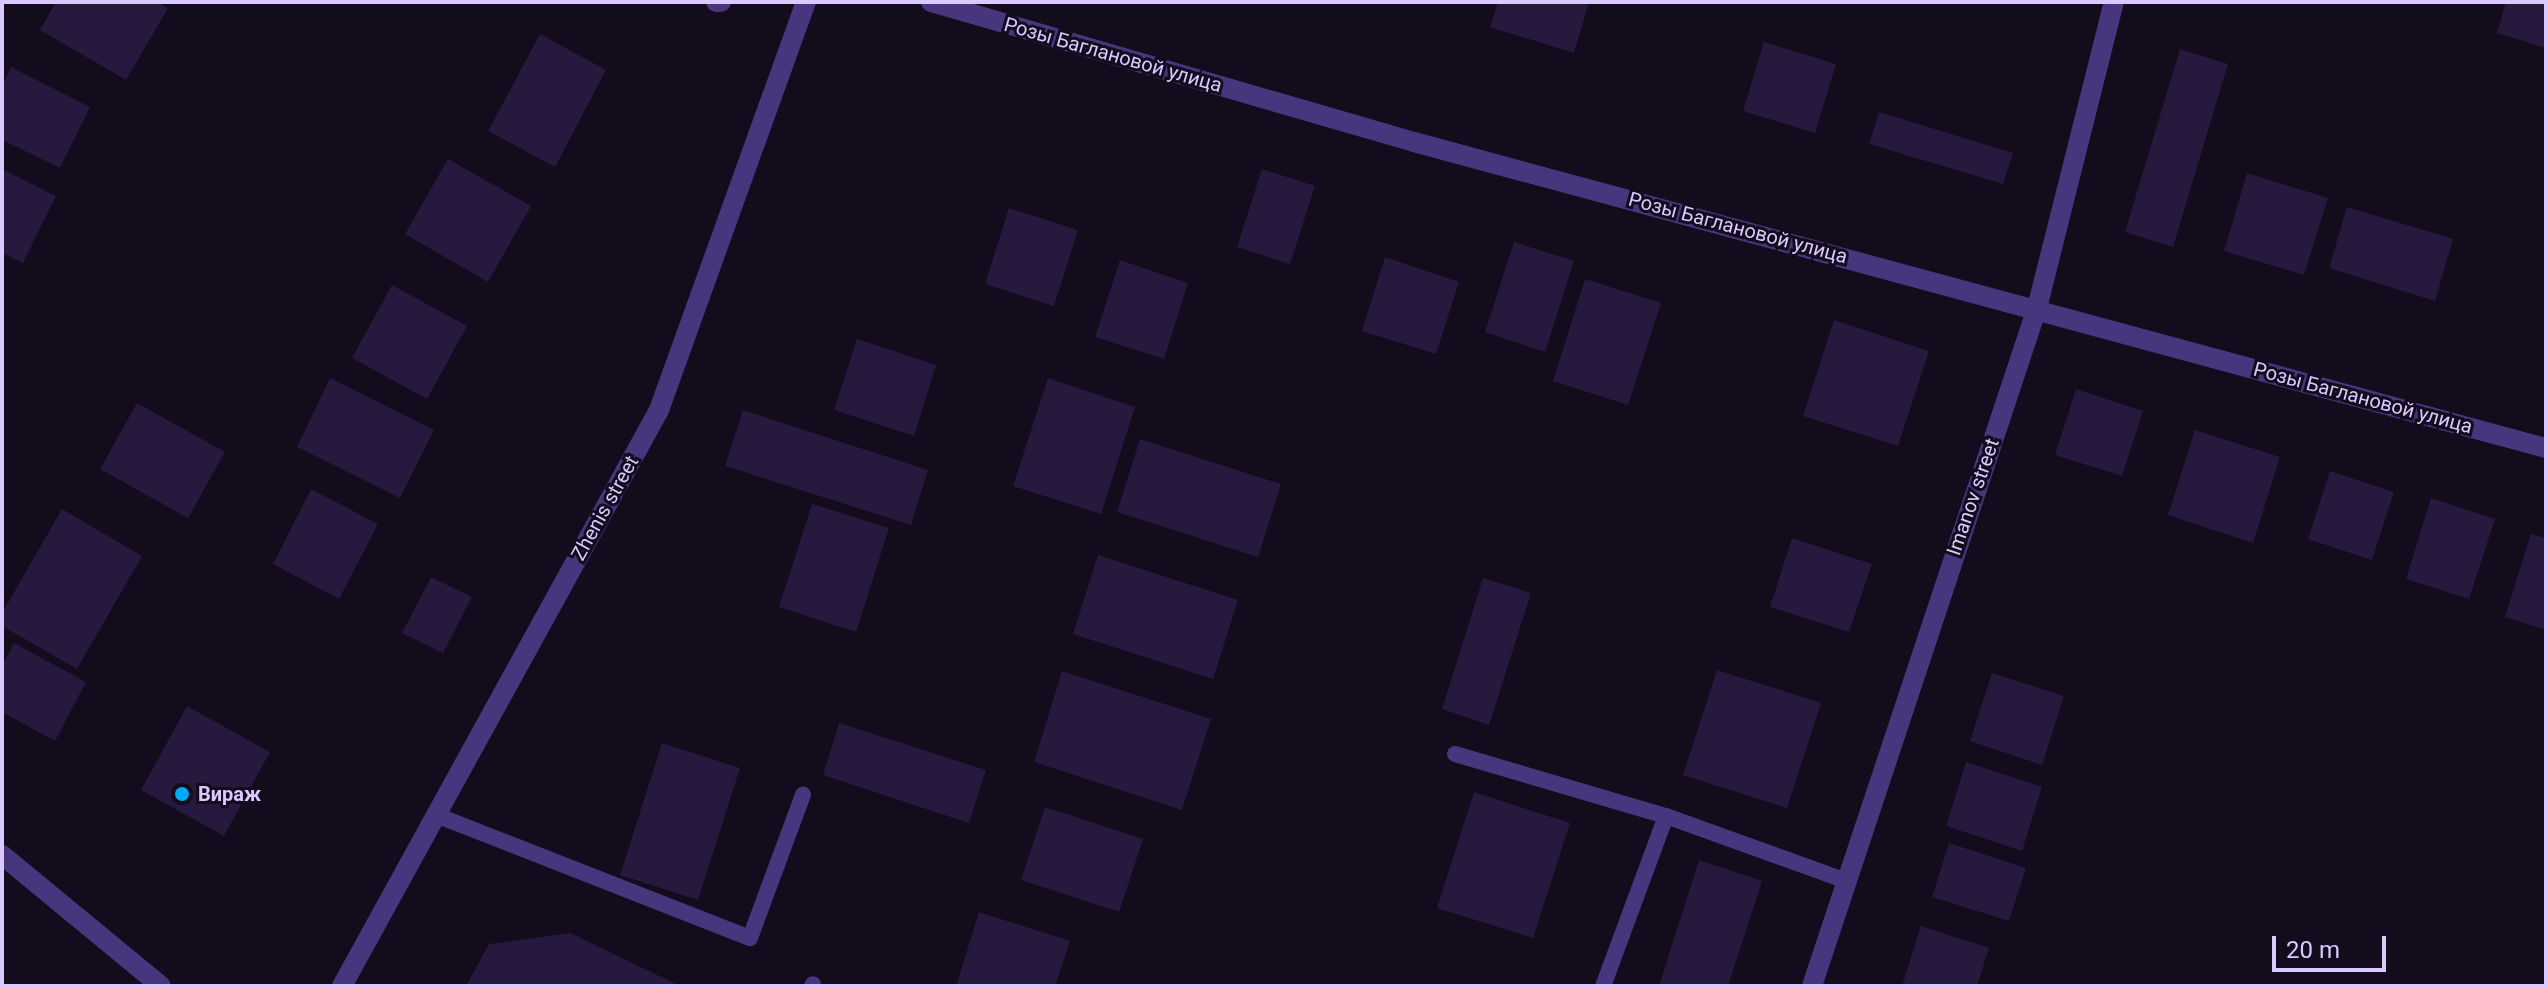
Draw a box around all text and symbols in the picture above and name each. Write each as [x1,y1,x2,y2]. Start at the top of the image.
street label: Розы Баглановой улица [1001,12,1225,98]
street label: Розы Баглановой улица [1626,187,1850,269]
street label: Розы Баглановой улица [2251,357,2475,439]
street label: Imanov street [1942,435,2004,559]
street label: Zhenis street [566,451,644,565]
place label: Вираж [198,782,261,806]
marker: Вираж [173,785,191,803]
scale bar [2276,920,2390,970]
text: 20 m [2286,936,2340,964]

